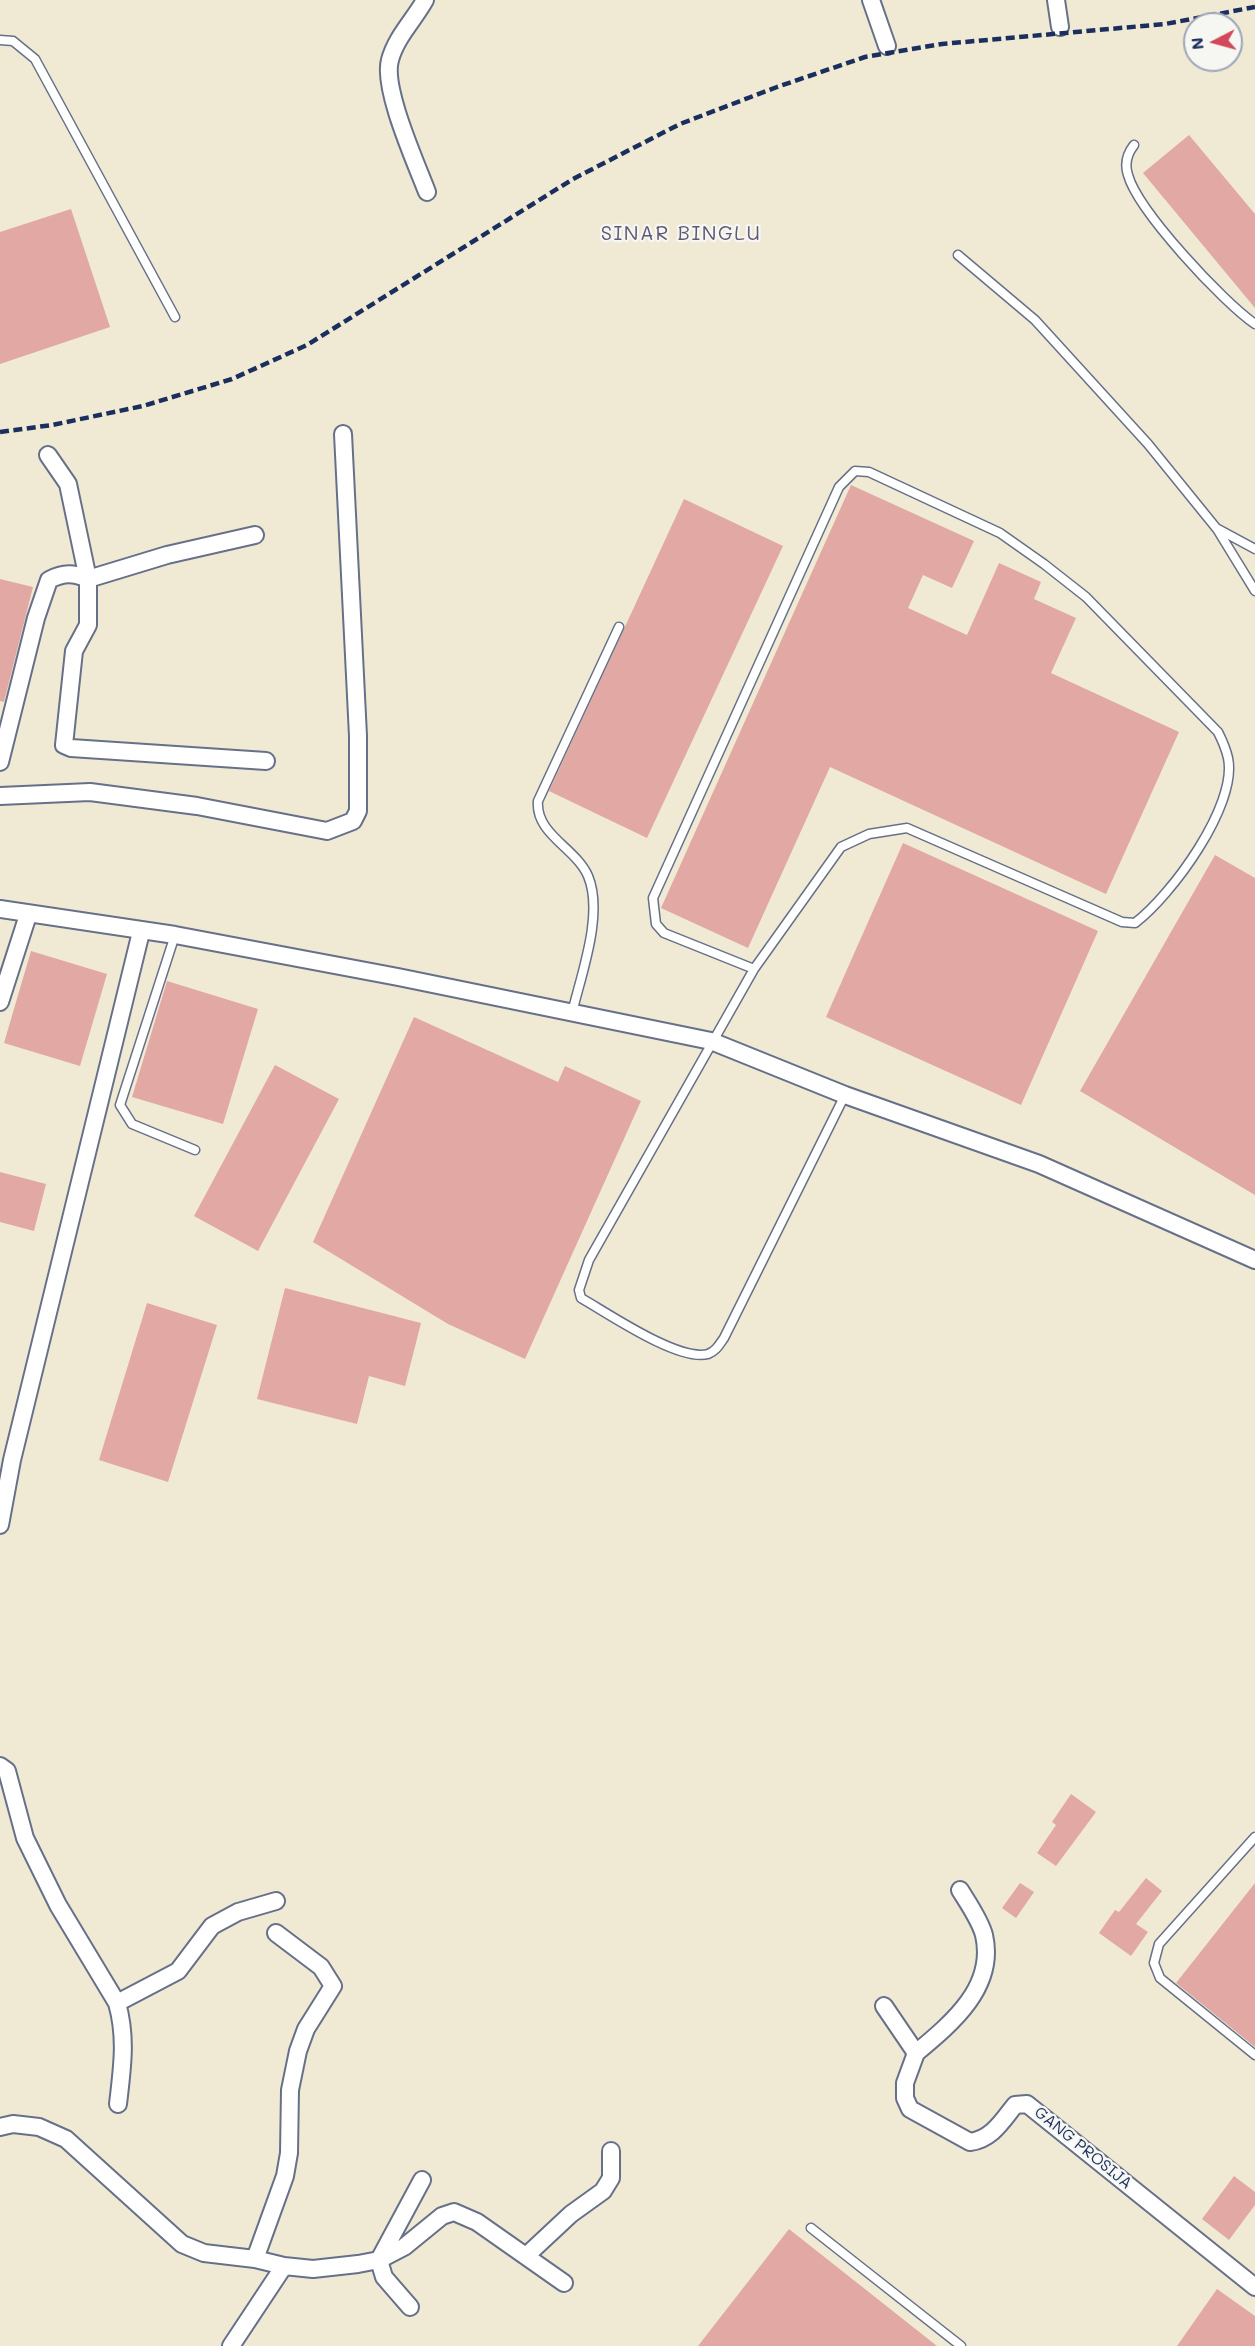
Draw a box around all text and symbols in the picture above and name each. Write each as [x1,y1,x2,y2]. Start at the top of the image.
north arrow [1183,12,1243,72]
text: N [1186,37,1208,51]
district label: SINAR BINGLU [601,222,761,246]
street label: GANG PROSIJA [1030,2103,1136,2193]

